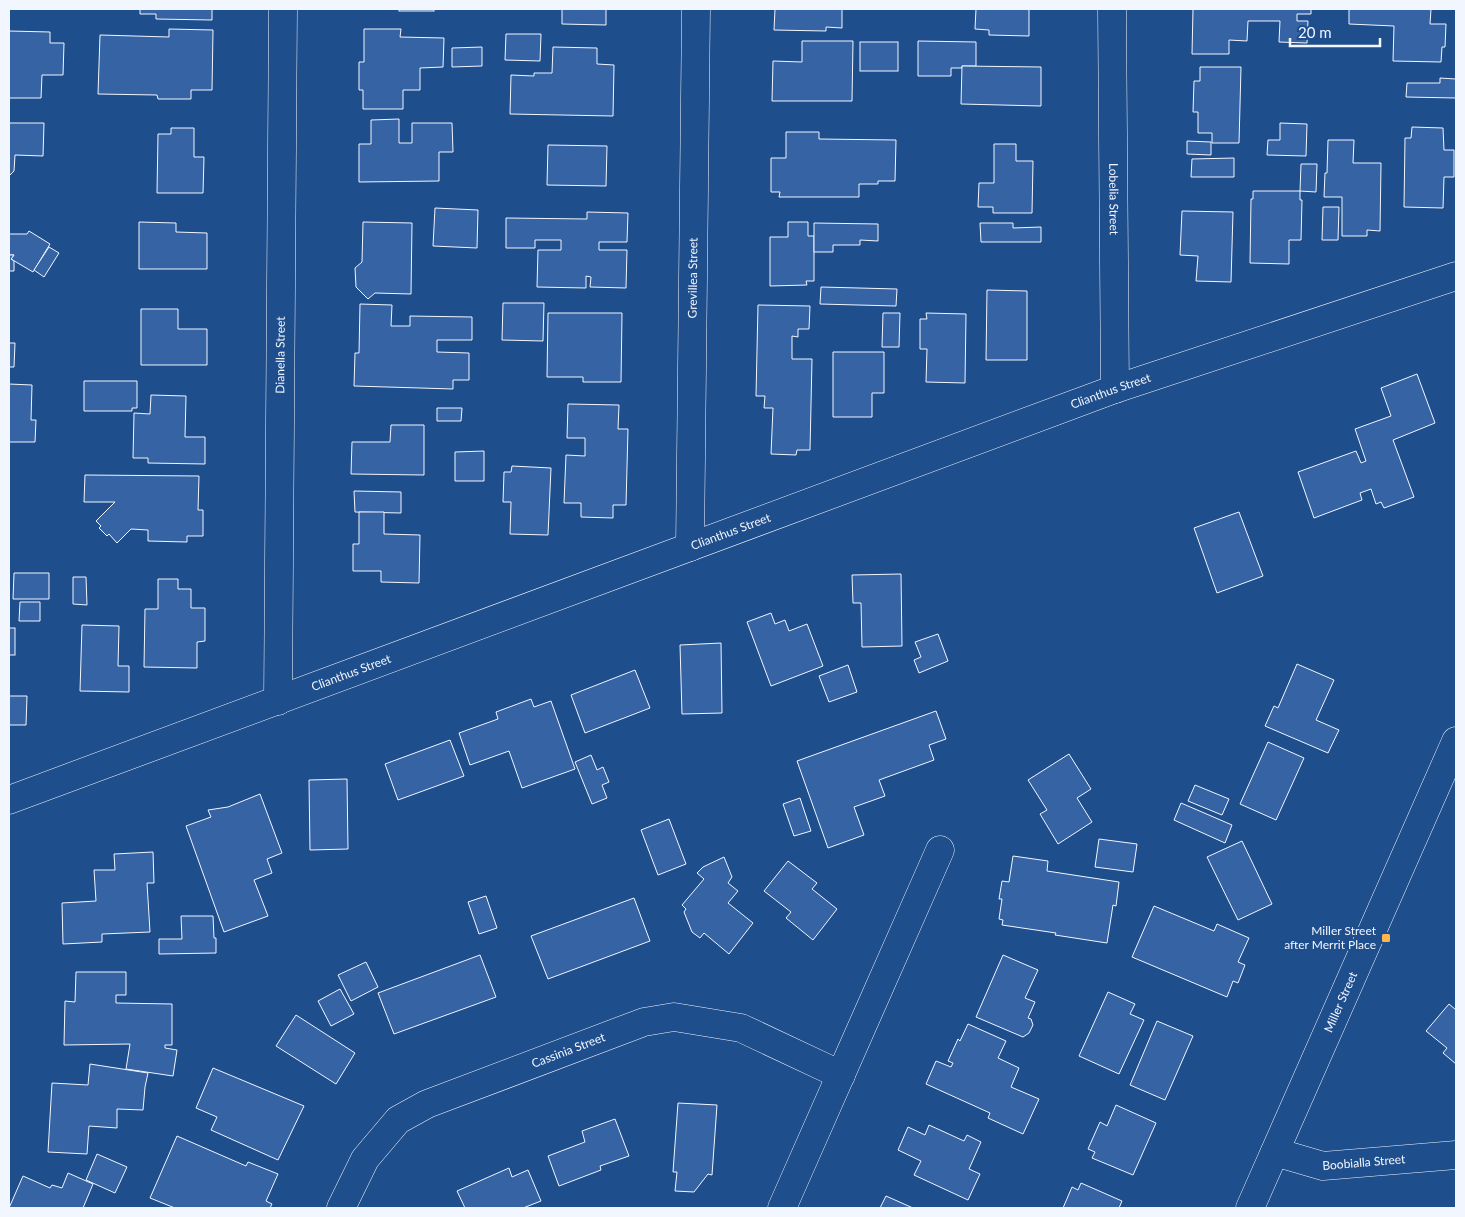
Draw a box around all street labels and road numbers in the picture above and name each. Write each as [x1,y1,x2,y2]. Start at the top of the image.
street label: Lobelia Street [1106,163,1122,236]
street label: Grevillea Street [685,237,700,319]
street label: Dianella Street [272,316,288,394]
street label: Clianthus Street [1068,370,1153,412]
street label: Clianthus Street [689,509,773,553]
street label: Clianthus Street [309,650,394,694]
street label: Miller Street [1320,969,1361,1035]
street label: Cassinia Street [529,1029,608,1071]
street label: Boobialla Street [1322,1151,1407,1173]

